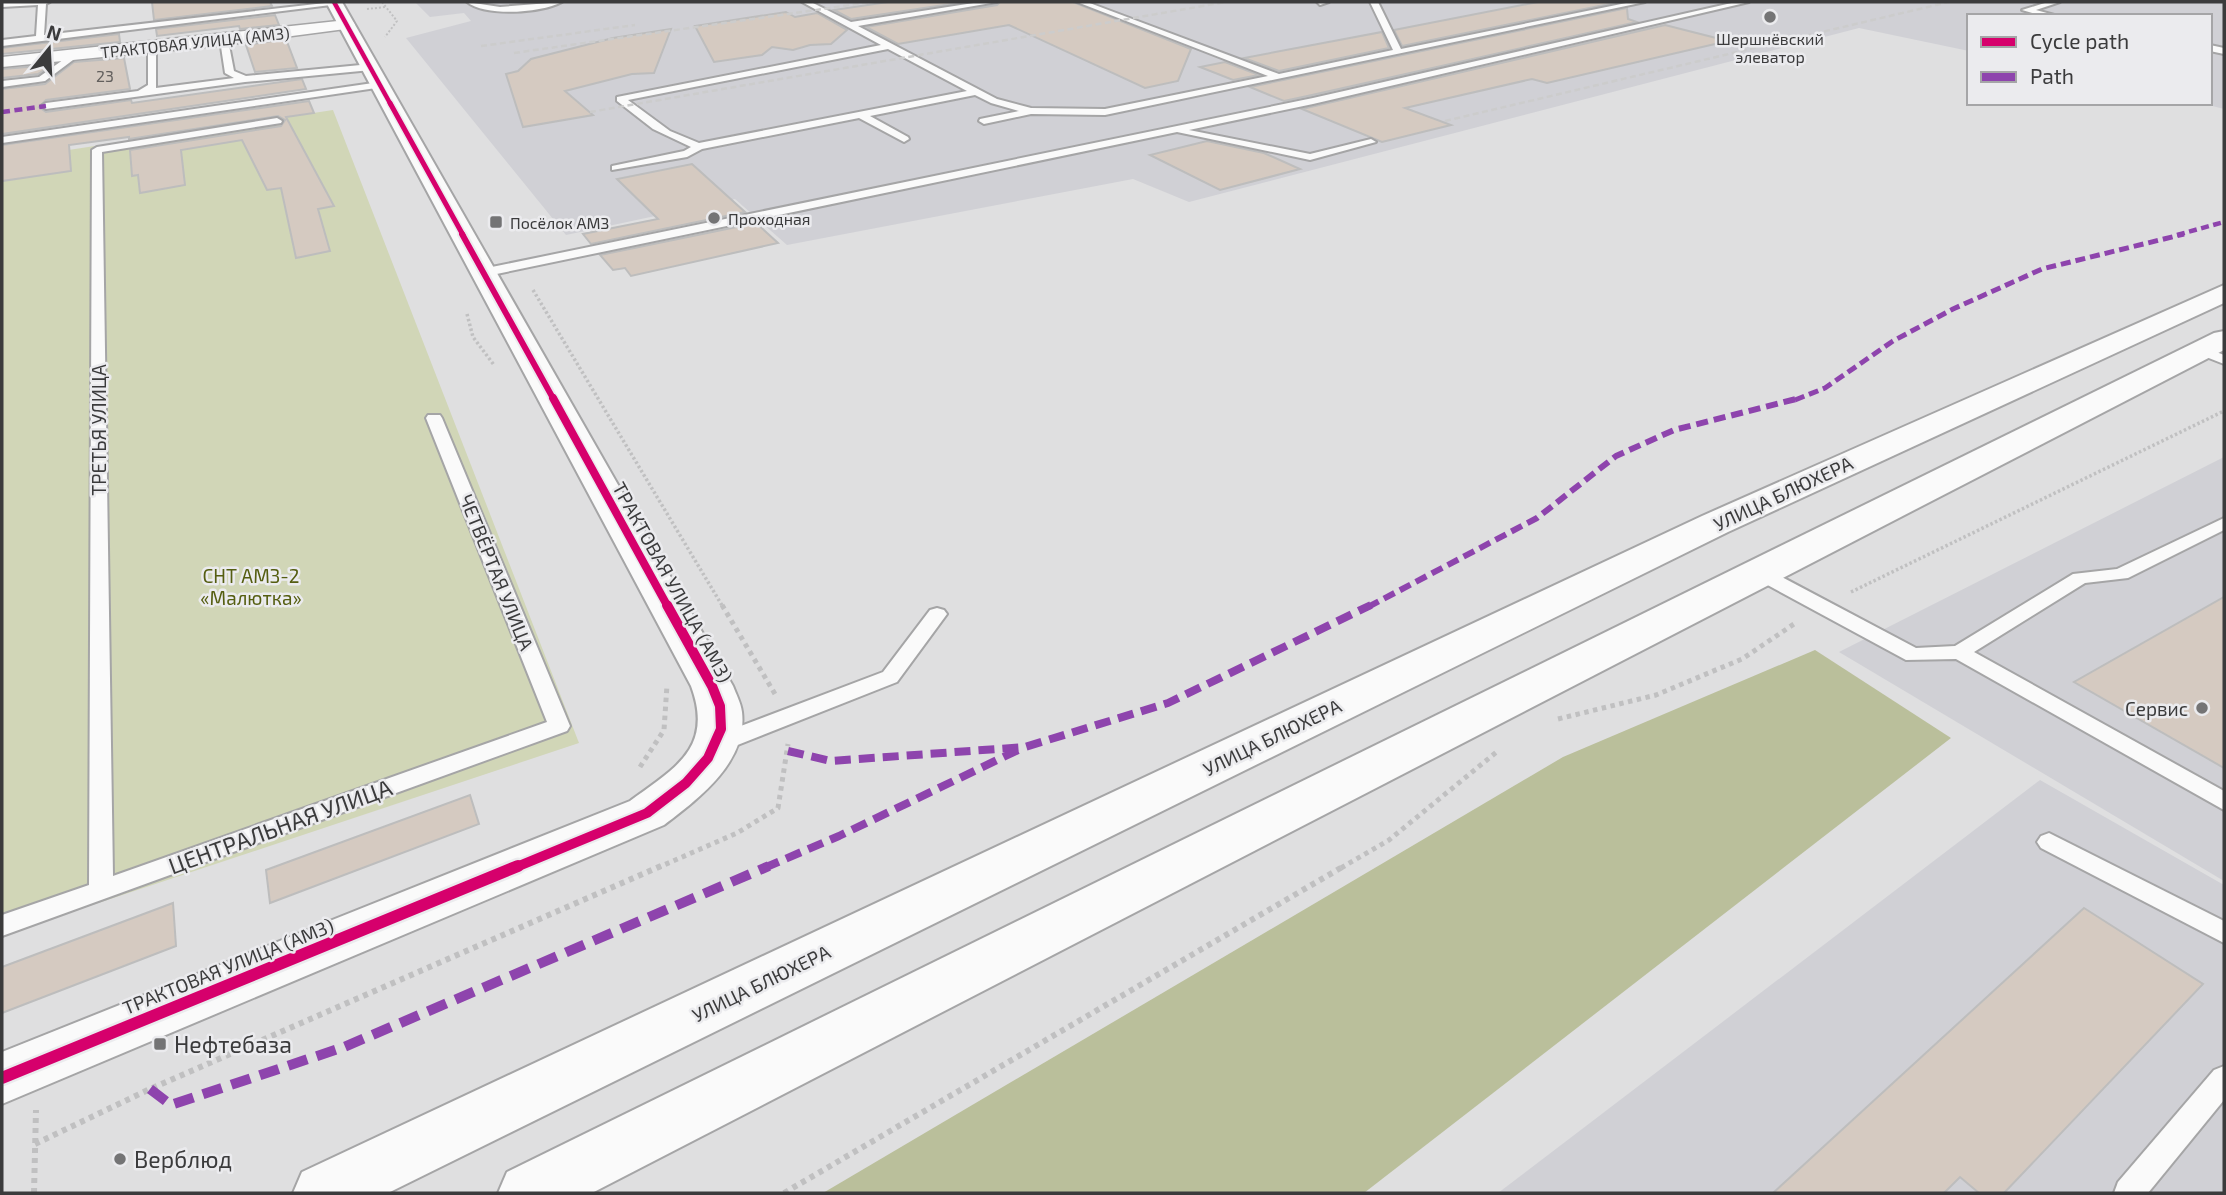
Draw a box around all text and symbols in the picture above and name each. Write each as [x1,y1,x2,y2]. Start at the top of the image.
marker: Шершнёвский элеватор [1762,9,1778,25]
north arrow [14,14,84,84]
legend [1967,14,2212,105]
text: N [44,19,64,45]
street label: ТРАКТОВАЯ УЛИЦА (АМЗ) [100,23,290,61]
text: Cycle path [2030,28,2129,53]
place label: Шершнёвский элеватор [1716,29,1824,66]
text: Path [2030,63,2074,88]
house number: 23 [96,66,114,85]
place label: Проходная [728,209,810,228]
marker: Проходная [706,210,722,226]
place label: Посёлок АМЗ [510,213,609,232]
marker: Посёлок АМЗ [488,214,504,230]
street label: ТРЕТЬЯ УЛИЦА [87,364,110,496]
street label: УЛИЦА БЛЮХЕРА [1710,451,1856,535]
street label: ТРАКТОВАЯ УЛИЦА (АМЗ) [608,478,738,686]
street label: ЧЕТВЁРТАЯ УЛИЦА [455,491,539,654]
park label: СНТ АМЗ-2 «Малютка» [200,564,302,609]
street label: УЛИЦА БЛЮХЕРА [1199,694,1345,780]
place label: Сервис [2125,697,2188,720]
marker: Сервис [2194,700,2210,716]
street label: ЦЕНТРАЛЬНАЯ УЛИЦА [164,772,396,880]
street label: ТРАКТОВАЯ УЛИЦА (АМЗ) [119,913,337,1019]
street label: УЛИЦА БЛЮХЕРА [688,940,834,1026]
place label: Нефтебаза [174,1030,292,1058]
marker: Нефтебаза [152,1036,168,1052]
place label: Верблюд [134,1145,232,1173]
marker: Верблюд [112,1151,128,1167]

